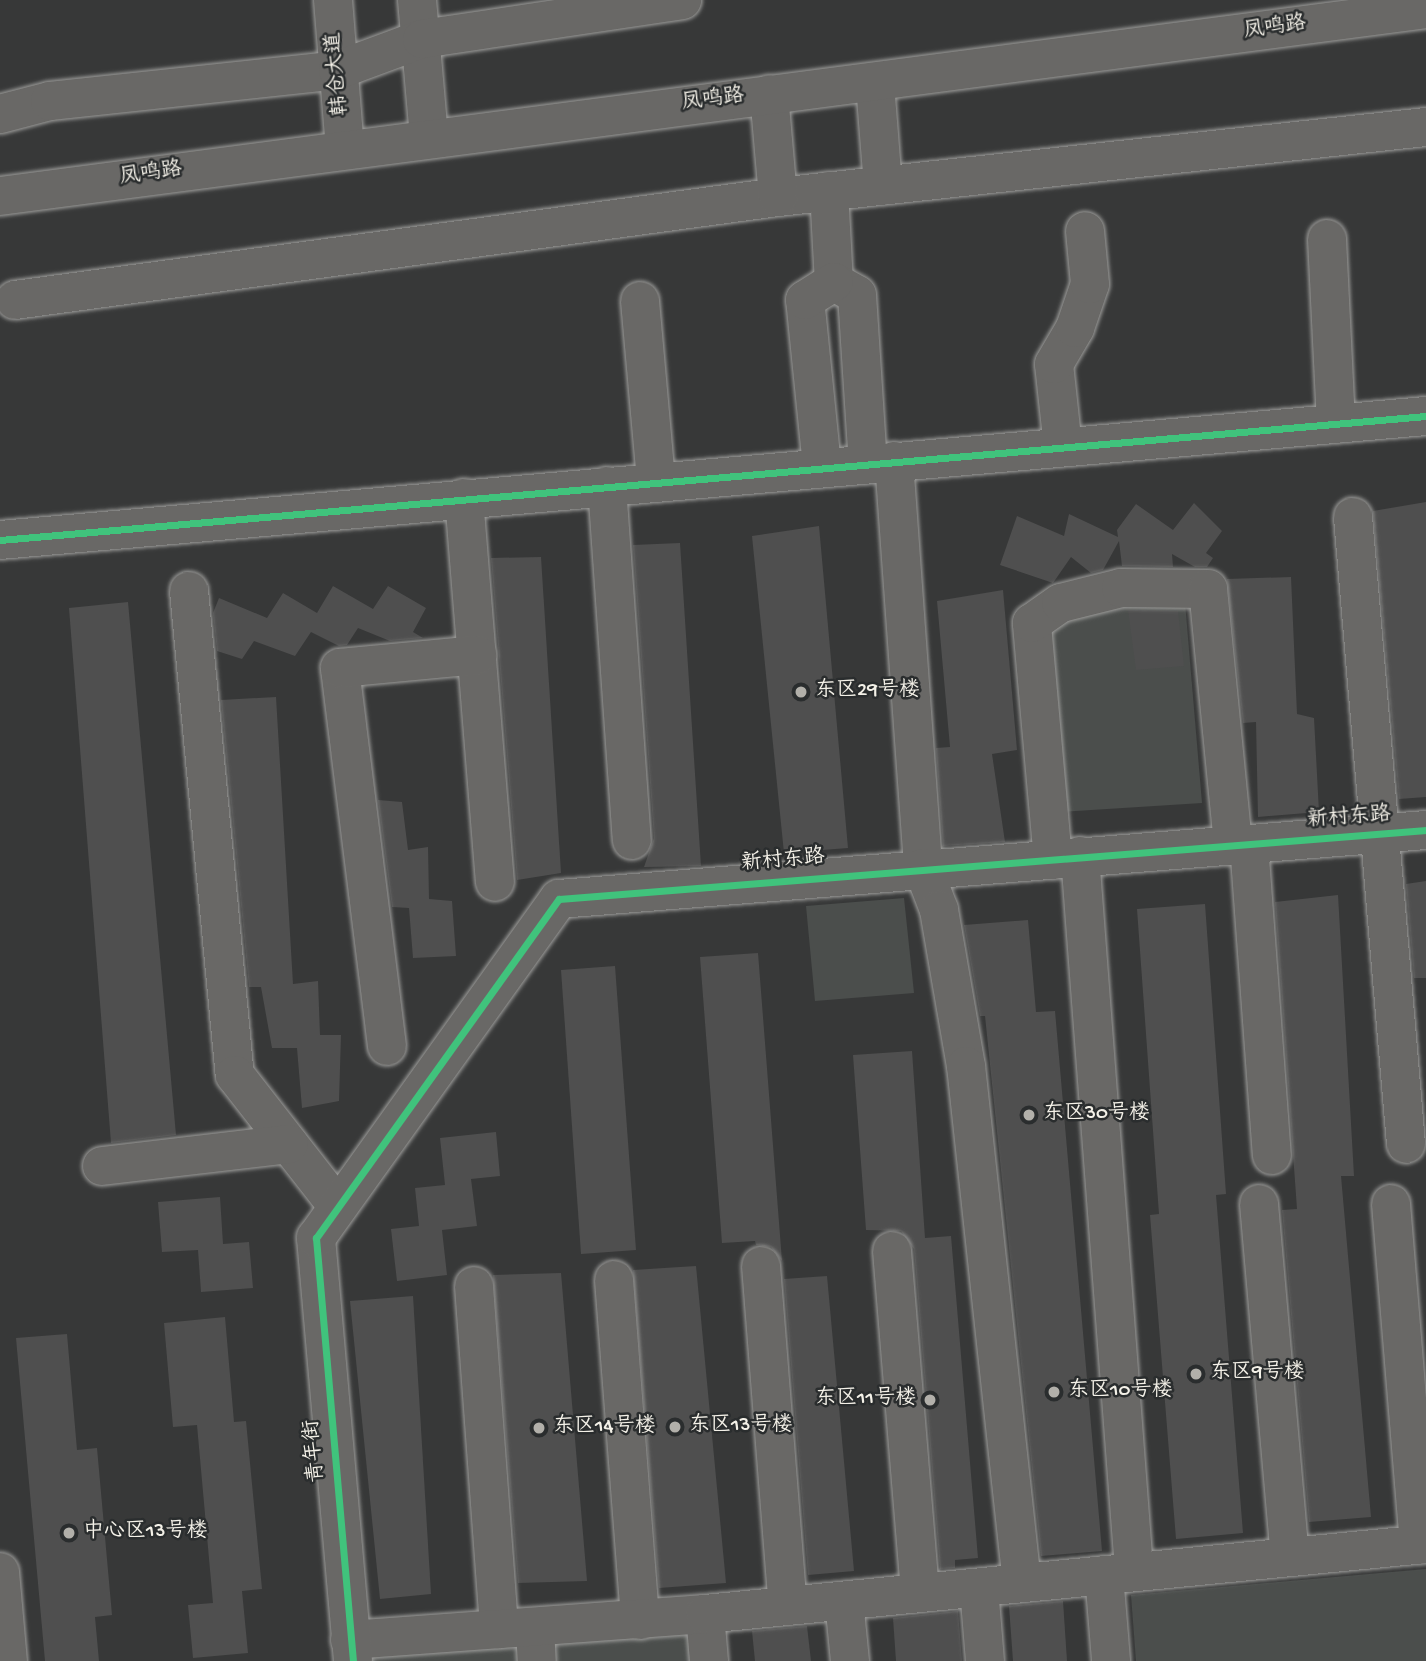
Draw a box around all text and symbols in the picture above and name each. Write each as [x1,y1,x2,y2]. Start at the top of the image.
street label: 凤鸣路 [1242,12,1308,46]
street label: 韩仓大道 [323,31,355,117]
street label: 凤鸣路 [680,85,746,117]
street label: 凤鸣路 [118,158,184,192]
place label: 东区29号楼 [815,679,920,705]
marker: 东区29号楼 [793,684,809,700]
street label: 新村东路 [1306,804,1392,834]
street label: 新村东路 [740,846,826,878]
place label: 东区30号楼 [1043,1102,1150,1128]
marker: 东区30号楼 [1021,1107,1037,1123]
place label: 东区9号楼 [1210,1361,1305,1387]
marker: 东区9号楼 [1188,1366,1204,1382]
place label: 东区10号楼 [1068,1379,1172,1405]
marker: 东区10号楼 [1046,1384,1062,1400]
place label: 东区11号楼 [815,1387,916,1413]
marker: 东区11号楼 [922,1392,938,1408]
place label: 东区13号楼 [689,1414,792,1440]
place label: 东区14号楼 [553,1415,655,1441]
street label: 青年街 [301,1419,331,1483]
marker: 东区13号楼 [667,1419,683,1435]
marker: 东区14号楼 [531,1420,547,1436]
place label: 中心区13号楼 [83,1520,207,1546]
marker: 中心区13号楼 [61,1525,77,1541]

